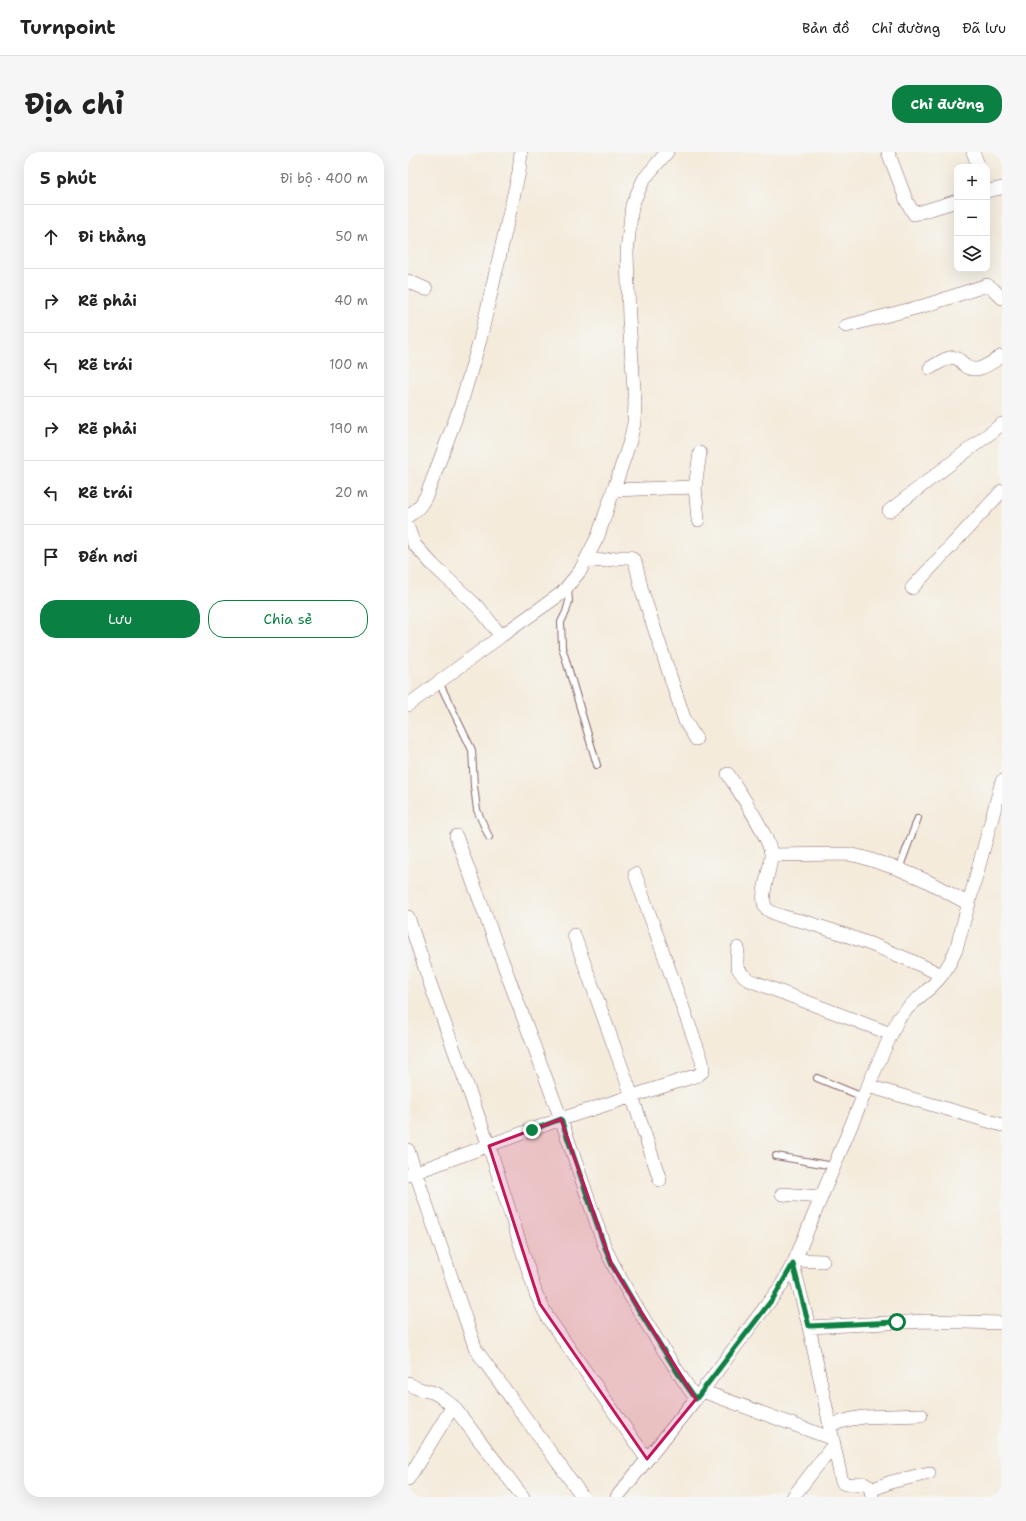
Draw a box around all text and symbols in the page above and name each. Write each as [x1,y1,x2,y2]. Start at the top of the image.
text: Turnpoint [20,15,116,40]
text: Bản đồ [802,19,849,37]
text: Chỉ đường [871,19,940,37]
text: Đã lưu [962,19,1006,37]
text: Địa chỉ [24,85,124,123]
button: Chỉ đường [892,85,1002,123]
map controls [954,164,990,272]
button: + [954,164,990,200]
text: 5 phút [40,167,97,189]
text: Đi bộ · 400 m [280,170,368,187]
button: − [954,200,990,236]
icon: ahead [40,226,62,248]
text: Đi thẳng [78,227,146,247]
text: 50 m [335,228,368,245]
button: layers [954,236,990,272]
icon: right [40,290,62,312]
text: Rẽ phải [78,291,137,311]
text: 40 m [334,292,368,309]
icon: left [40,354,62,376]
text: Rẽ trái [78,355,133,375]
text: 100 m [329,356,368,373]
icon: right [40,418,62,440]
text: Rẽ phải [78,419,137,439]
text: 190 m [329,420,368,437]
icon: left [40,482,62,504]
text: Rẽ trái [78,483,133,503]
text: 20 m [335,484,368,501]
icon: arrive [40,546,62,568]
text: Đến nơi [78,547,137,567]
button: Lưu [40,600,200,638]
button: Chia sẻ [208,600,368,638]
route end [523,1121,541,1139]
route start [888,1313,906,1331]

